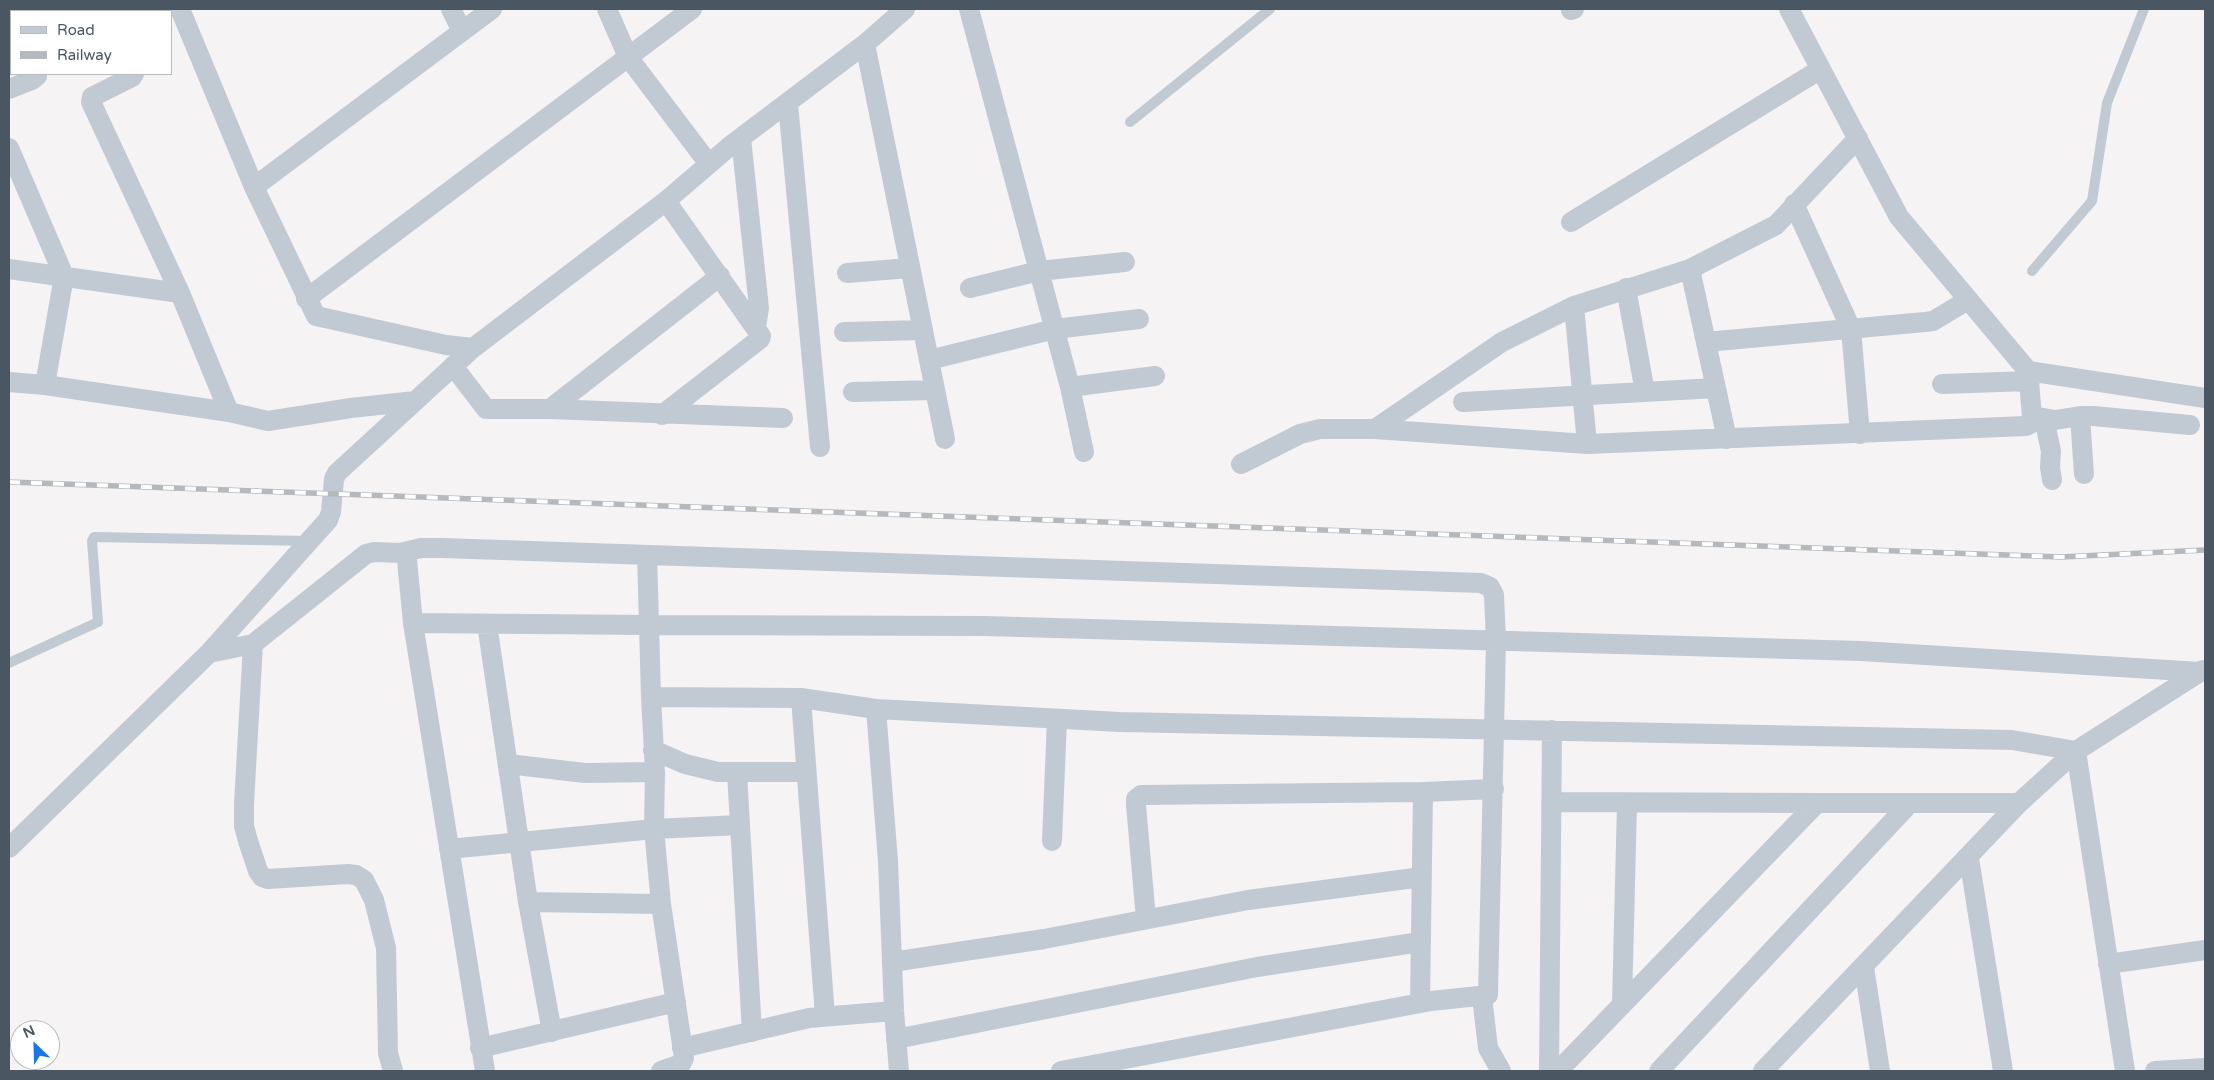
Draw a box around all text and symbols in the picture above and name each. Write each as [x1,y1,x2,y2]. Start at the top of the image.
legend [10,10,172,75]
text: Road [57,21,95,39]
text: Railway [57,46,112,64]
north arrow [10,1020,60,1070]
text: N [21,1022,38,1042]

